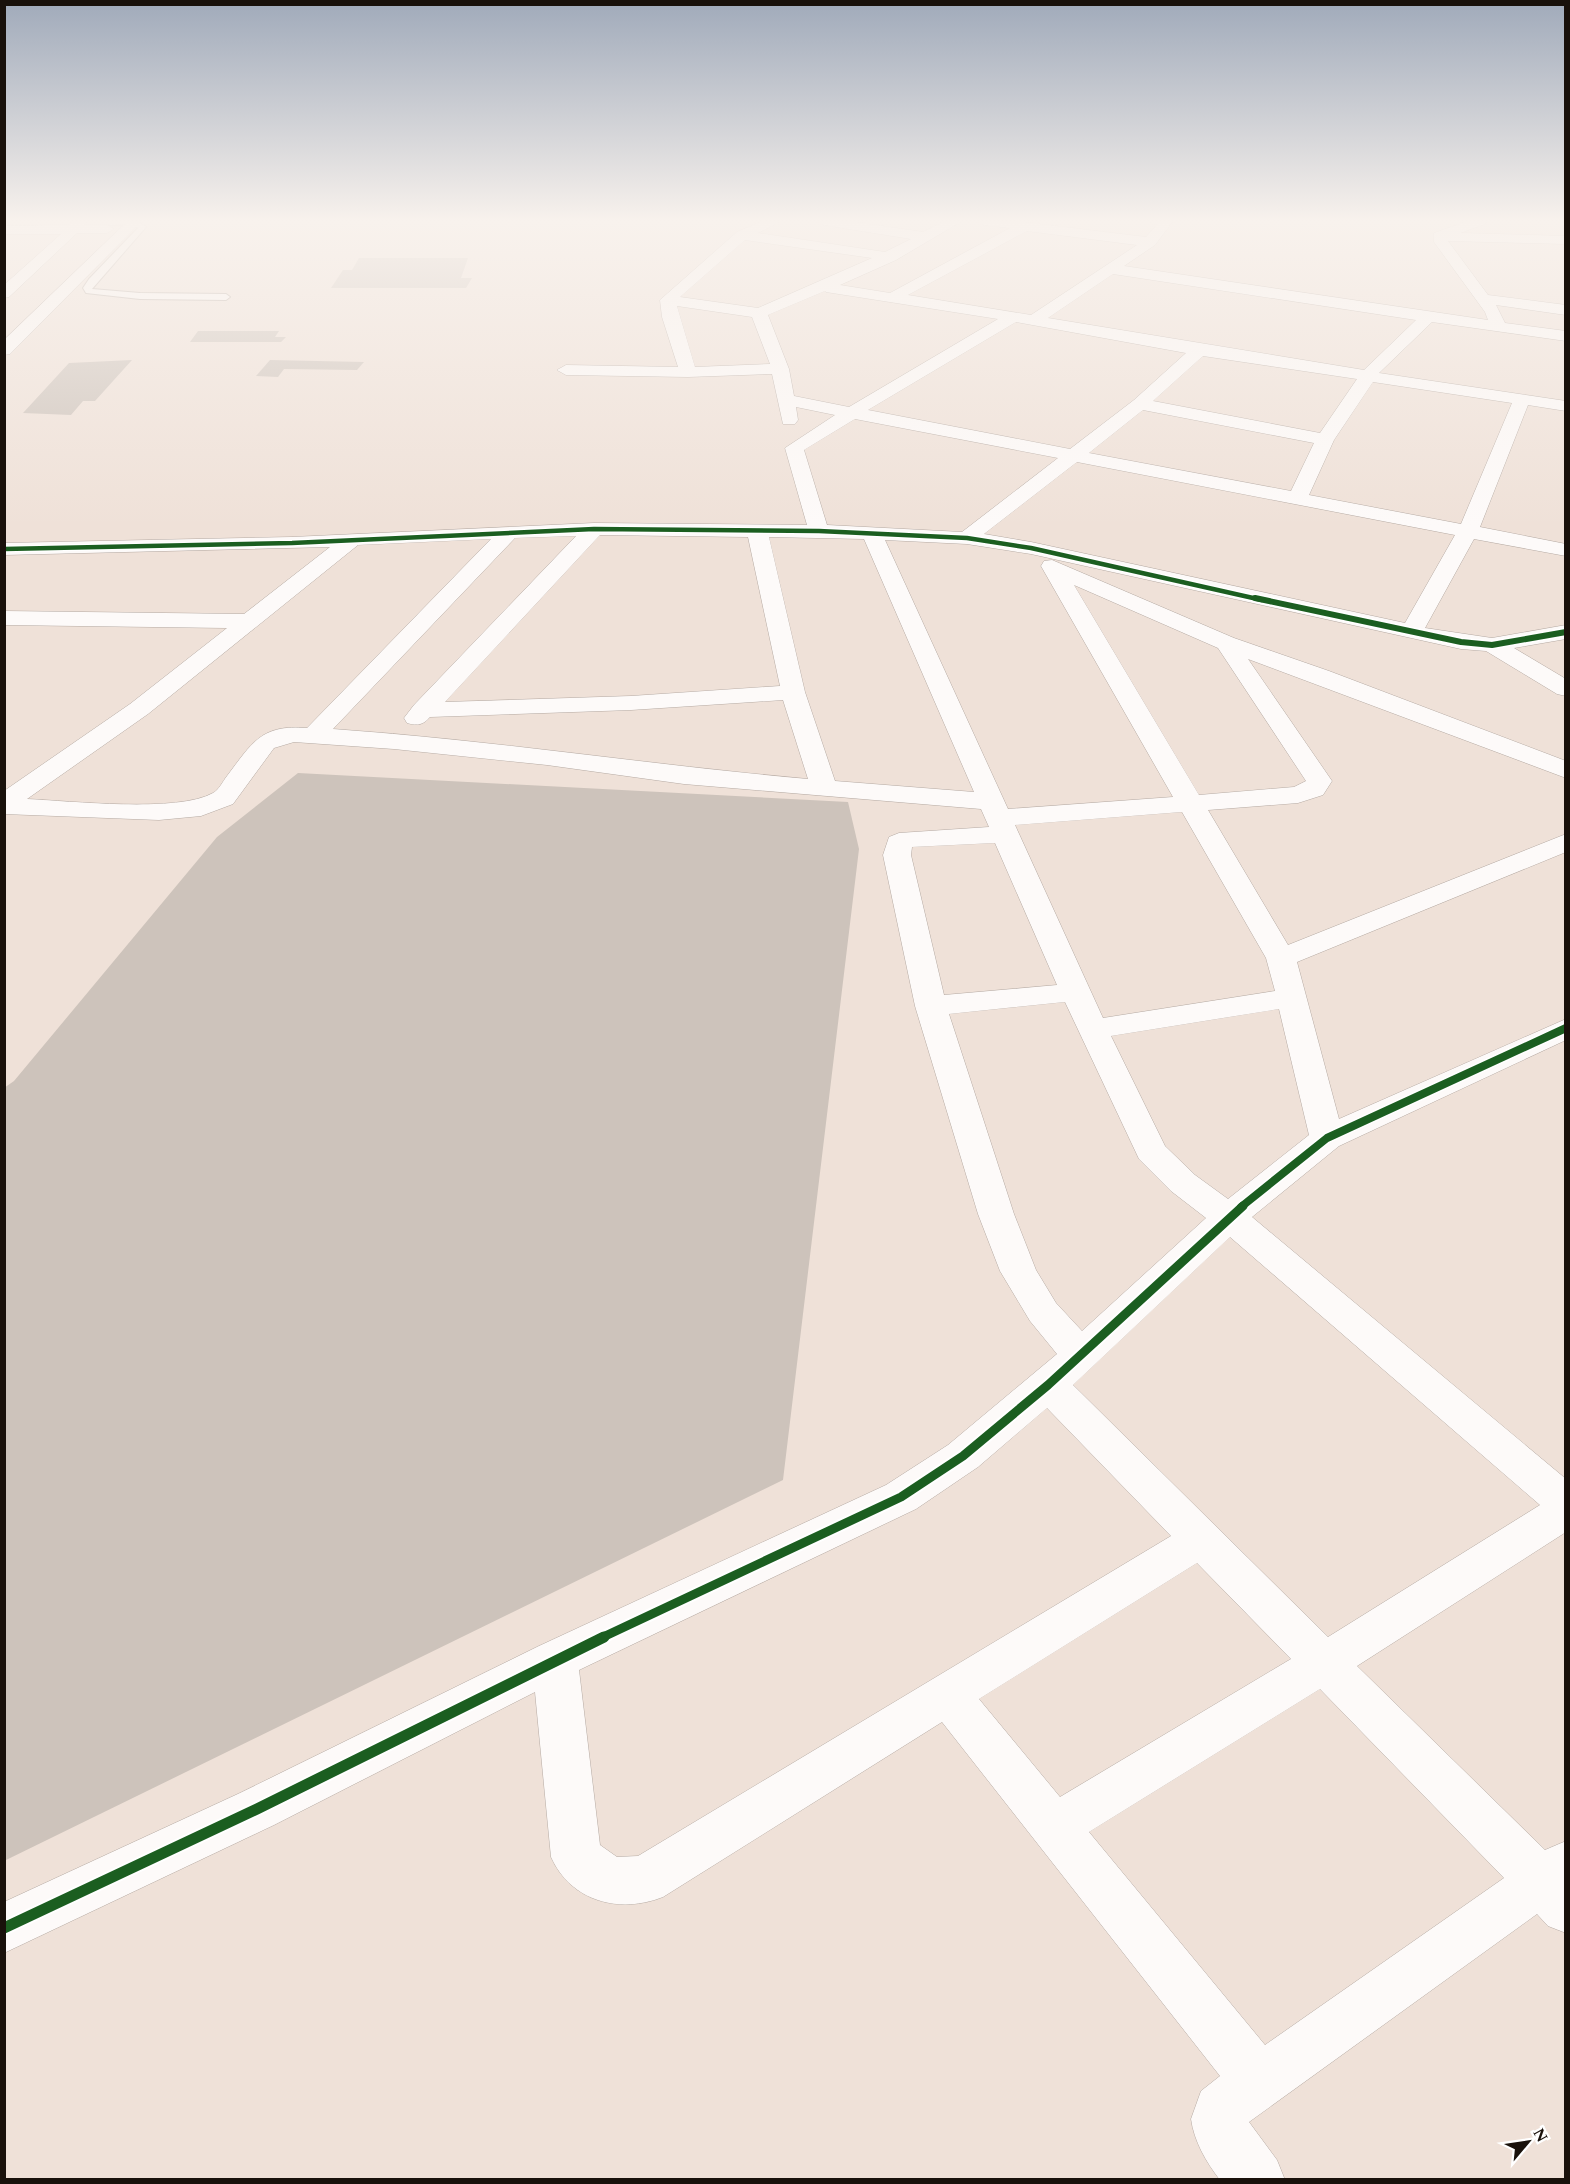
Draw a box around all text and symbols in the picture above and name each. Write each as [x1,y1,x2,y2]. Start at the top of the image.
north arrow [1498,2112,1558,2172]
text: N [1527,2124,1554,2147]

